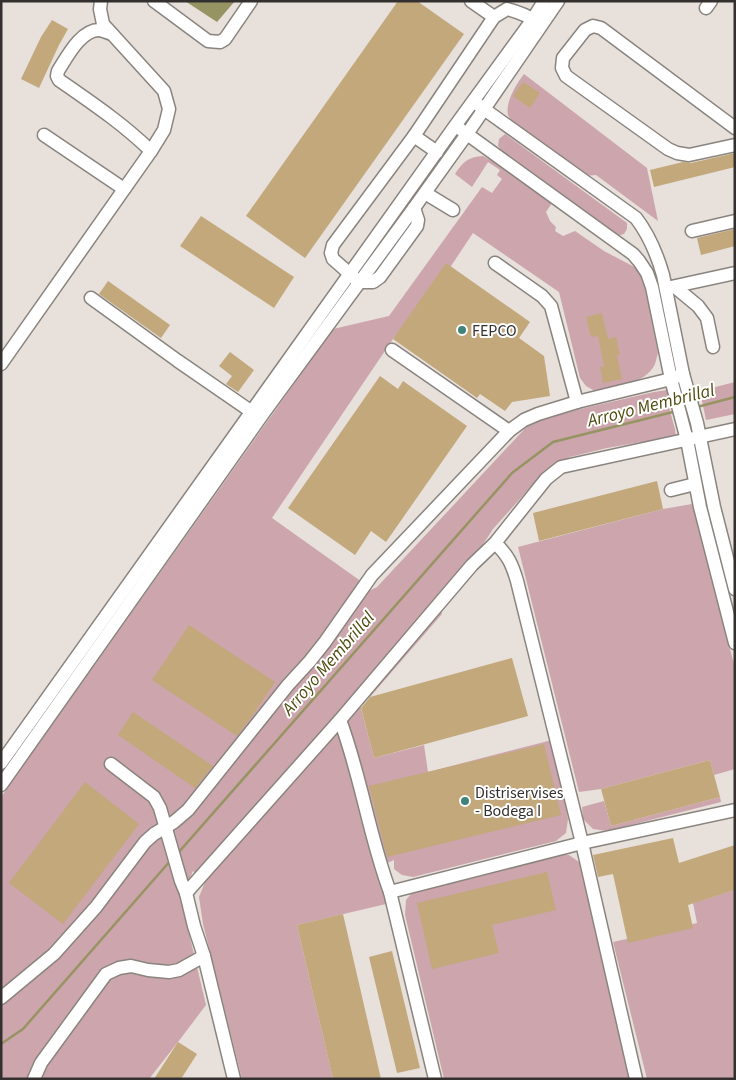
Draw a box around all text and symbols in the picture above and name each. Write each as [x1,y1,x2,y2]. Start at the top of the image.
place label: FEPCO [472,320,517,342]
marker: FEPCO [456,324,468,336]
water label: Arroyo Membrillal [584,377,718,434]
water label: Arroyo Membrillal [276,606,381,721]
place label: Distriservises - Bodega I [475,782,564,822]
marker: Distriservises - Bodega I [459,795,471,807]

